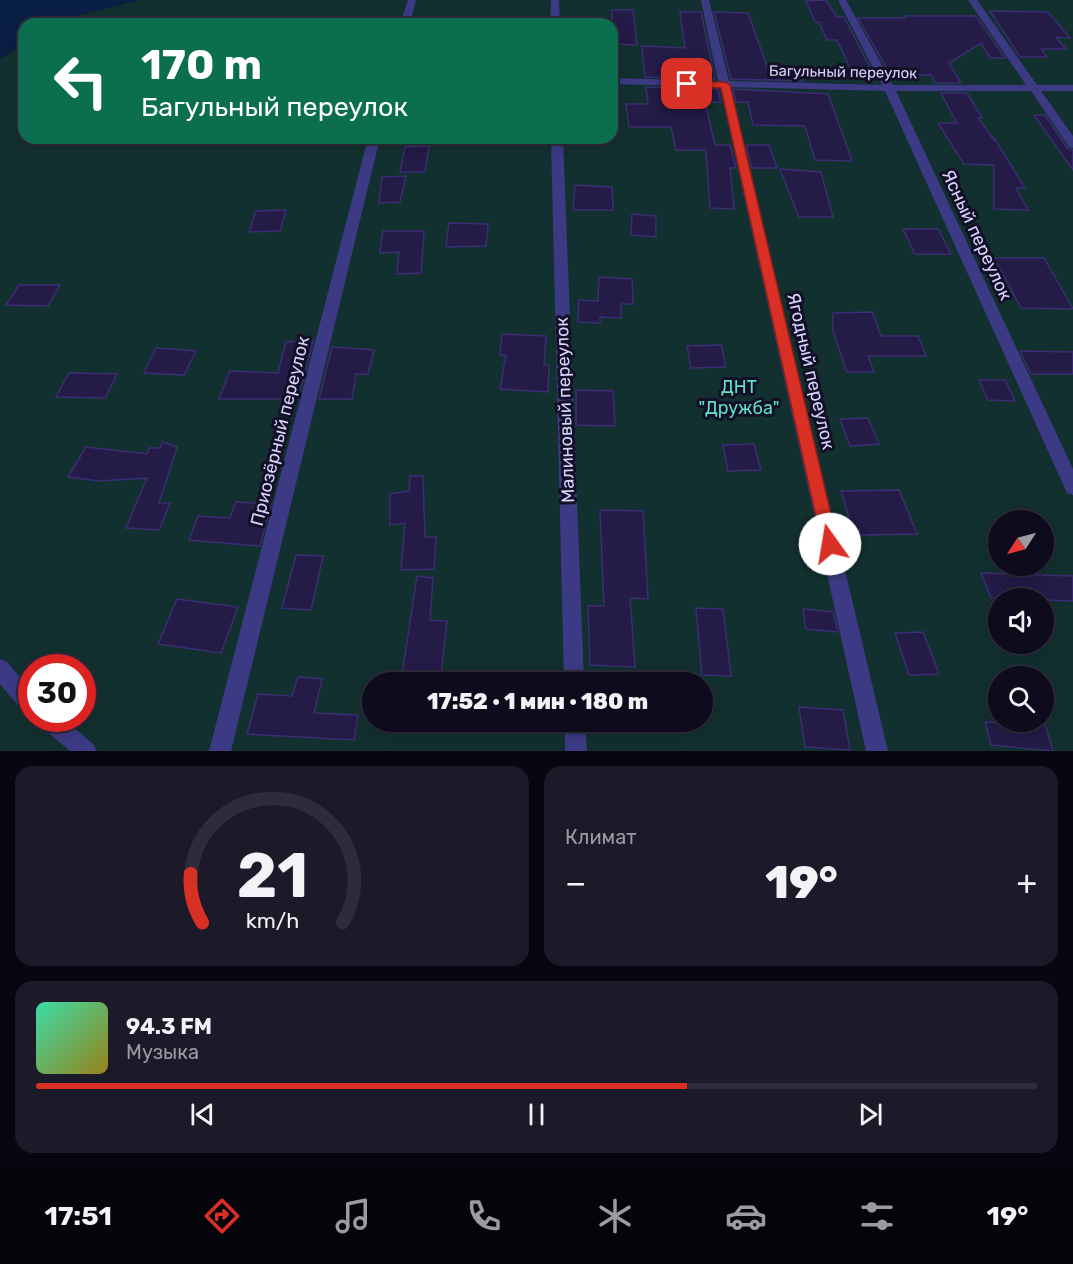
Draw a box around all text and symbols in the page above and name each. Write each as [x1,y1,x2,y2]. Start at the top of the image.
text: 170 m [141,40,262,90]
icon: left [42,42,120,120]
pin [661,58,712,109]
street label: Багульный переулок [769,62,917,82]
icon: arrive [670,67,703,100]
text: Багульный переулок [141,91,408,123]
street label: Ясный переулок [937,166,1017,304]
street label: Ягодный переулок [782,290,840,452]
street label: Малиновый переулок [551,316,579,503]
street label: Приозёрный переулок [246,333,314,528]
park label: ДНТ "Дружба" [698,376,780,419]
north arrow [988,510,1054,576]
map controls [988,510,1054,732]
position arrow [798,512,862,576]
button: sound [988,588,1054,654]
speed limit sign: 30 [18,654,96,732]
button: search [988,666,1054,732]
text: 17:52 · 1 мин · 180 m [427,688,648,715]
text: Климат [565,825,637,849]
text: 21 [236,839,308,913]
text: 19° [765,856,838,909]
text: − [565,863,586,902]
text: + [1016,863,1037,902]
text: km/h [245,908,299,933]
text: 94.3 FM [126,1013,212,1040]
text: Музыка [126,1040,199,1064]
icon: previous [186,1098,219,1131]
icon: pause [520,1098,553,1131]
icon: next [854,1098,887,1131]
icon: directions [201,1195,243,1237]
icon: music [332,1195,374,1237]
icon: phone [463,1195,505,1237]
icon: climate [594,1195,636,1237]
icon: car [725,1195,767,1237]
icon: filters [856,1195,898,1237]
text: 17:51 [44,1200,112,1232]
text: 19° [987,1200,1028,1232]

